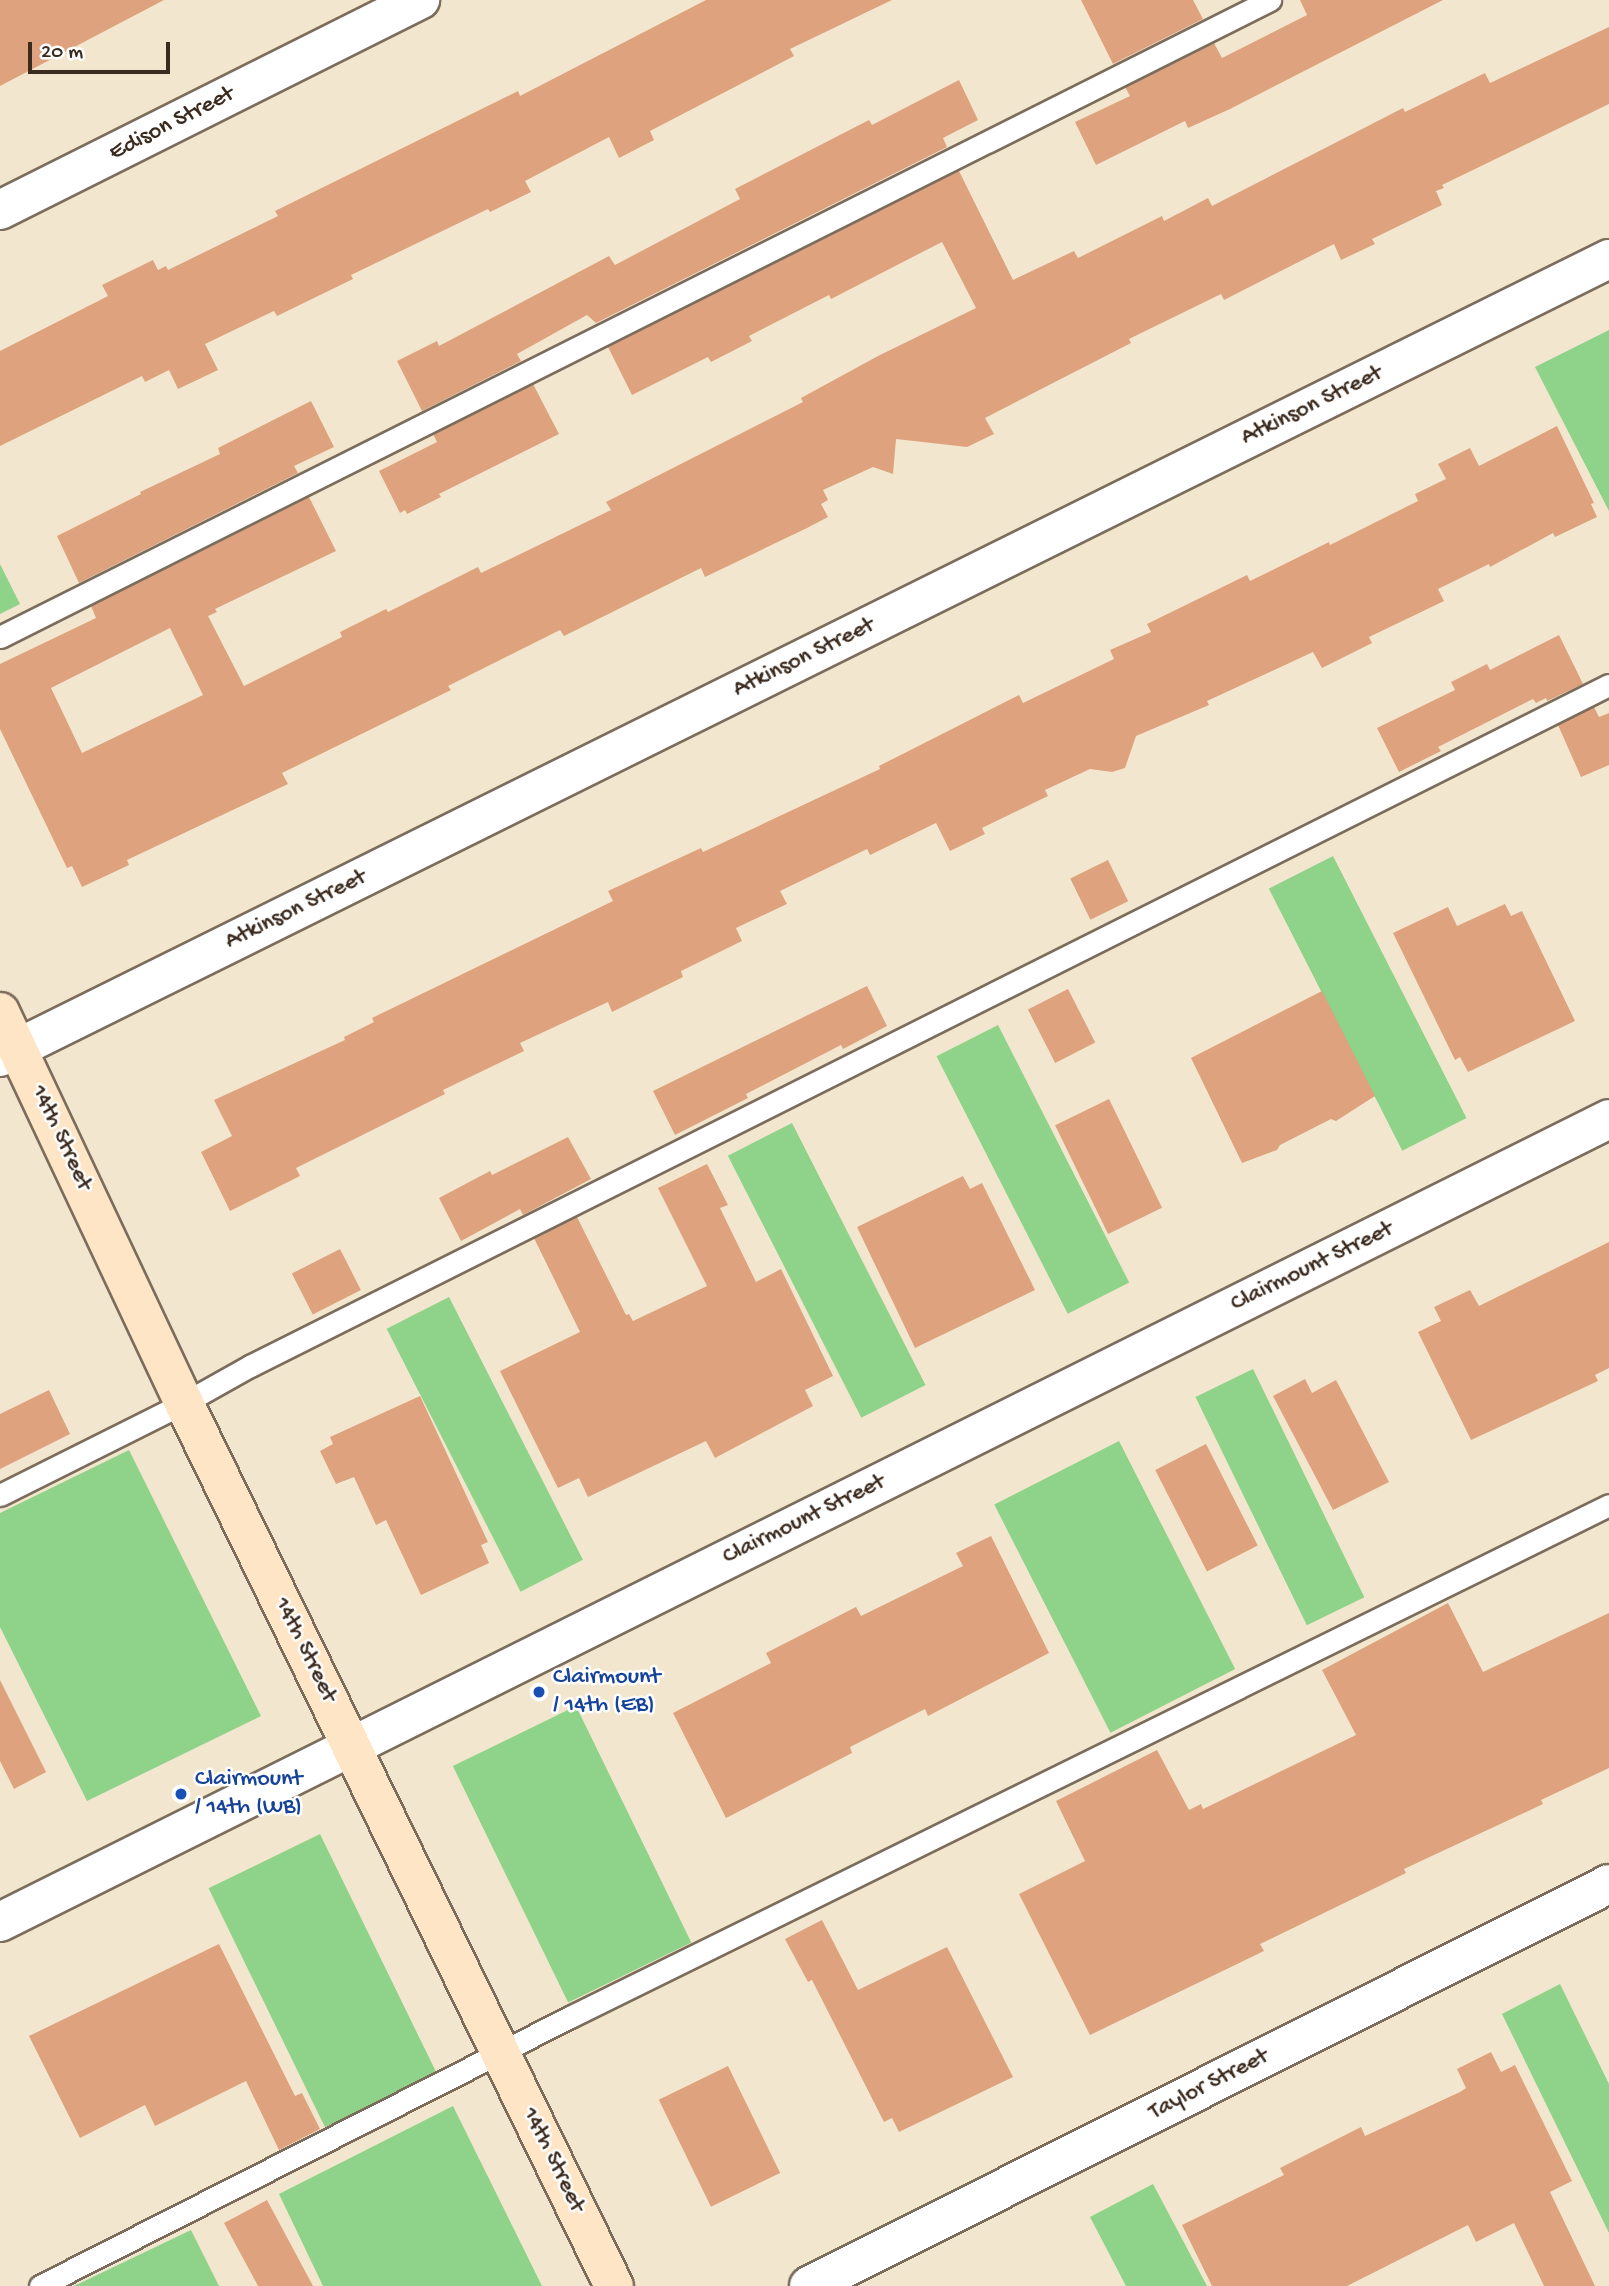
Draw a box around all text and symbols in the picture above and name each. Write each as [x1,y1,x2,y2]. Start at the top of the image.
scale bar [32,28,173,72]
text: 20 m [41,41,83,66]
street label: Edison Street [105,80,239,168]
street label: Atkinson Street [1237,359,1387,453]
street label: Atkinson Street [729,611,879,705]
street label: Atkinson Street [221,863,371,957]
street label: 14th Street [24,1081,98,1195]
street label: Clairmount Street [1226,1215,1398,1319]
street label: Clairmount Street [718,1468,890,1572]
street label: 14th Street [267,1593,343,1707]
place label: Clairmount / 14th (EB) [553,1664,660,1720]
marker: Clairmount / 14th (EB) [531,1684,547,1700]
place label: Clairmount / 14th (WB) [195,1766,302,1822]
marker: Clairmount / 14th (WB) [173,1786,189,1802]
street label: Taylor Street [1144,2043,1274,2127]
street label: 14th Street [515,2103,591,2217]

